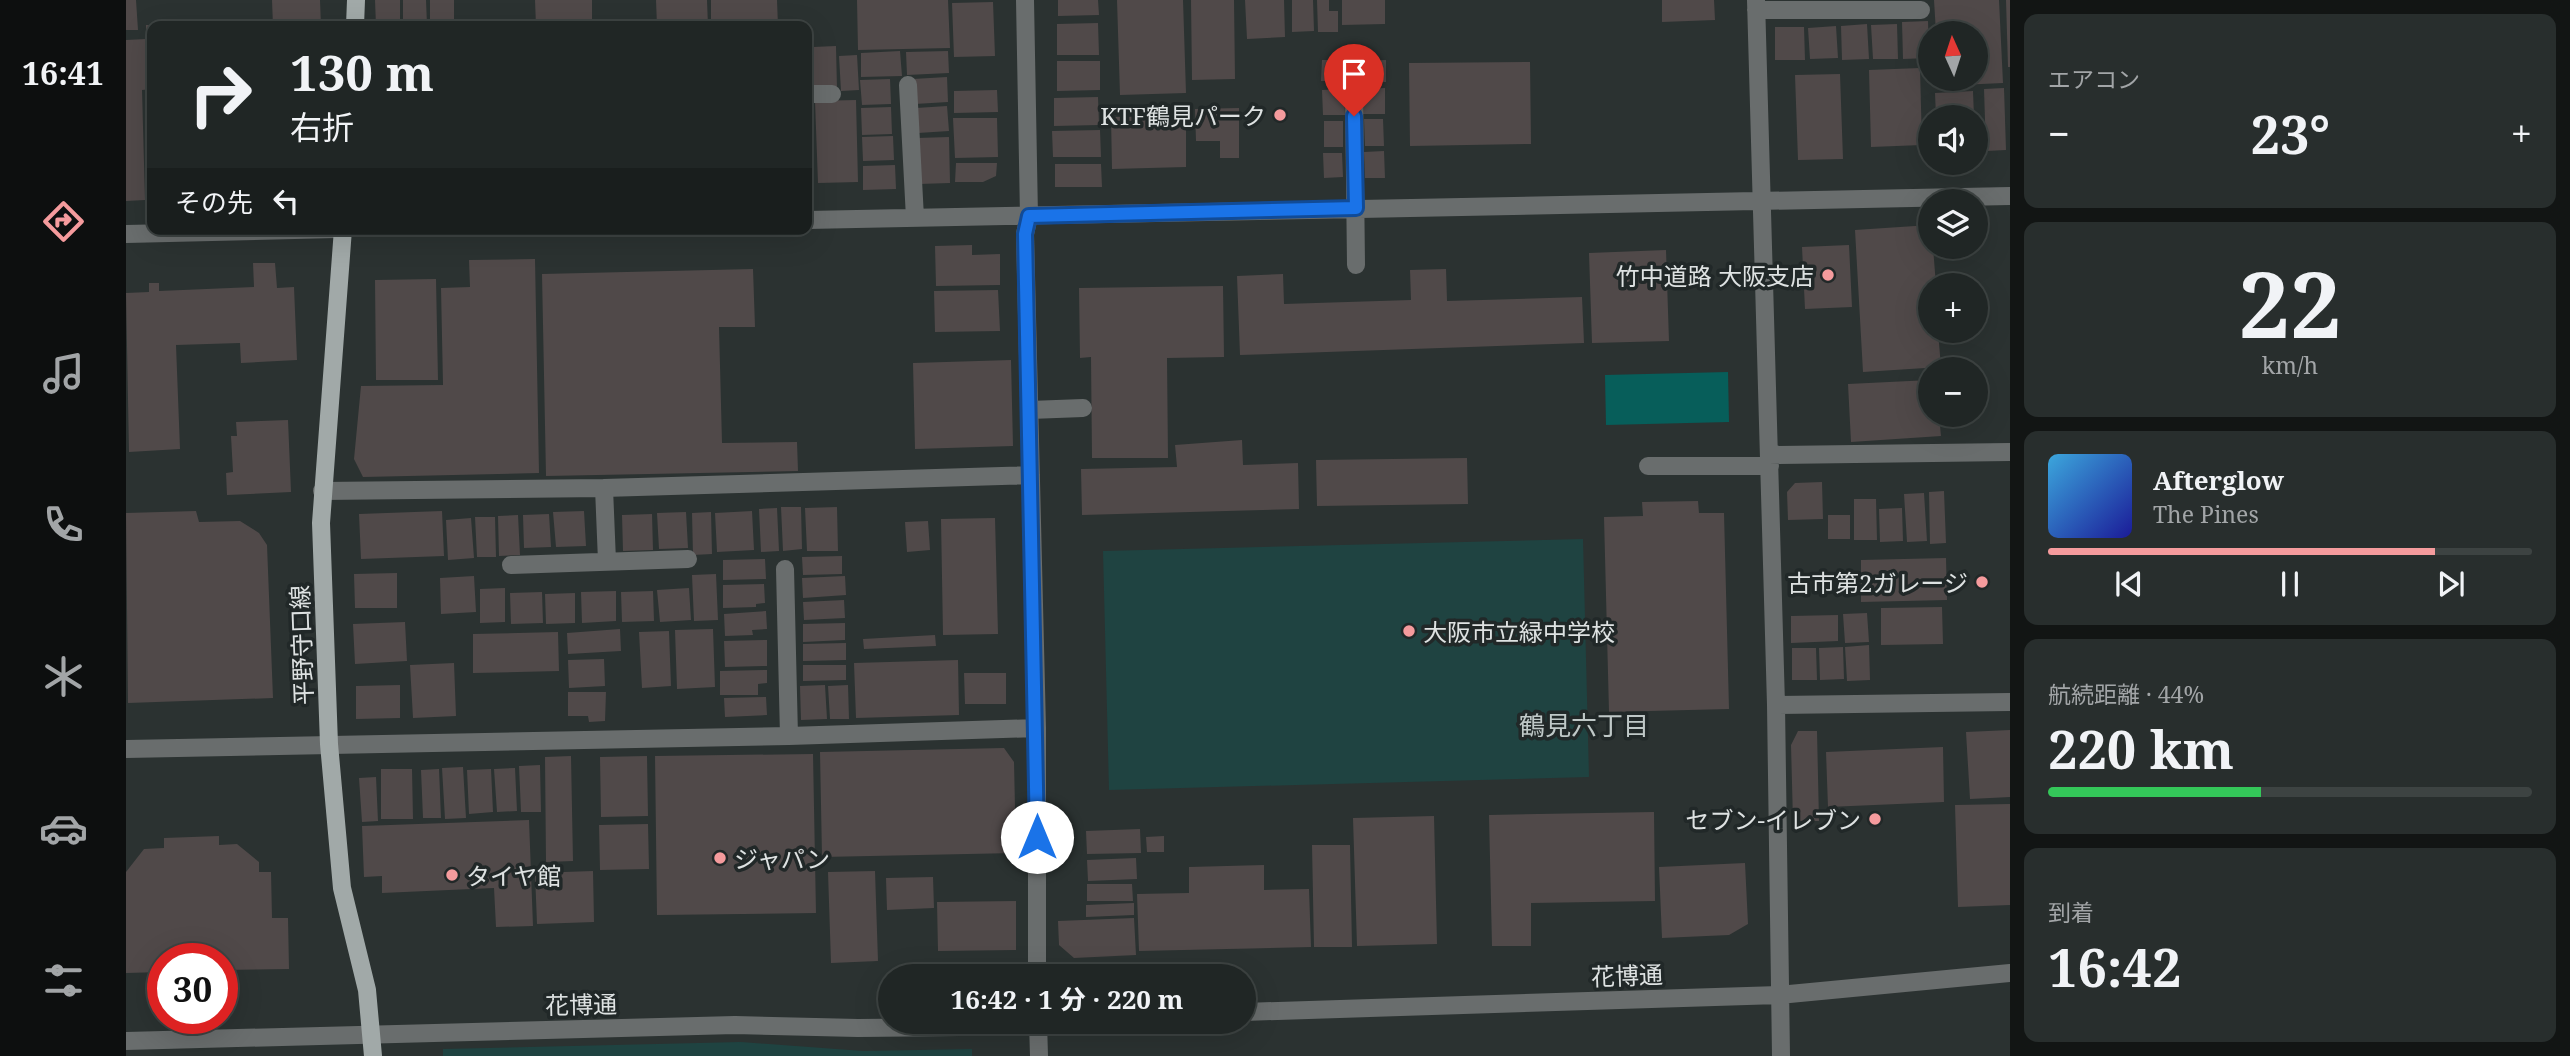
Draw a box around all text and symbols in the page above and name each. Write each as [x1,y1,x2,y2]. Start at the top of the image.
north arrow [1918,21,1988,91]
map controls [1918,21,1988,427]
text: 130 m [290,39,434,105]
pin [1324,44,1384,116]
icon: right [175,49,266,140]
text: 16:41 [22,51,104,94]
icon: arrive [1335,55,1373,93]
text: エアコン [2048,63,2140,95]
text: 23° [2251,98,2330,169]
place label: KTF鶴見パーク [1100,99,1266,132]
text: 右折 [290,105,354,148]
button: sound [1918,105,1988,175]
marker: KTF鶴見パーク [1272,107,1288,123]
text: − [2048,107,2070,159]
text: + [2511,107,2532,159]
icon: left [267,182,305,220]
text: その先 [175,184,253,220]
button: layers [1918,189,1988,259]
icon: directions [39,197,88,246]
text: 22 [2239,241,2341,365]
place label: 竹中道路 大阪支店 [1616,259,1814,292]
marker: 竹中道路 大阪支店 [1820,267,1836,283]
button: + [1918,273,1988,343]
icon: music [39,349,88,398]
text: km/h [2262,349,2318,381]
button: − [1918,357,1988,427]
text: Afterglow [2153,462,2284,498]
text: The Pines [2153,498,2259,530]
icon: phone [39,500,88,549]
icon: previous [2110,565,2148,603]
icon: pause [2271,565,2309,603]
icon: next [2432,565,2470,603]
place label: 古市第2ガレージ [1787,566,1968,599]
marker: 古市第2ガレージ [1974,574,1990,590]
street label: 平野守口線 [282,584,320,706]
place label: 大阪市立緑中学校 [1423,615,1615,648]
marker: 大阪市立緑中学校 [1401,623,1417,639]
icon: climate [39,652,88,701]
text: 航続距離 · 44% [2048,678,2204,710]
district label: 鶴見六丁目 [1519,707,1649,743]
text: 220 km [2048,713,2234,784]
position arrow [1000,800,1074,874]
place label: セブン-イレブン [1686,803,1861,836]
icon: car [39,804,88,853]
marker: セブン-イレブン [1867,811,1883,827]
place label: ジャパン [734,842,830,875]
marker: ジャパン [712,850,728,866]
place label: タイヤ館 [466,859,561,892]
marker: タイヤ館 [444,867,460,883]
text: 到着 [2048,896,2094,928]
text: 16:42 [2048,931,2181,1002]
speed limit sign: 30 [147,943,238,1034]
icon: filters [39,956,88,1005]
street label: 花博通 [1590,957,1664,993]
text: 16:42 · 1 分 · 220 m [951,981,1183,1017]
street label: 花博通 [545,987,617,1021]

